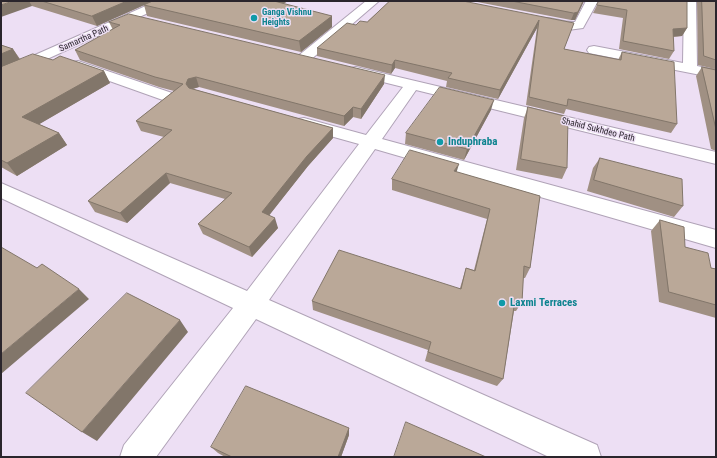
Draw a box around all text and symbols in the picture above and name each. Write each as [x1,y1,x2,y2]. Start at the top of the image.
place label: Ganga Vishnu Heights [262,8,312,29]
marker: Ganga Vishnu Heights [249,13,259,23]
street label: Samartha Path [58,23,110,55]
street label: Shahid Sukhdeo Path [560,116,636,144]
place label: Induphraba [448,135,497,149]
marker: Induphraba [435,137,445,147]
place label: Laxmi Terraces [510,296,577,310]
marker: Laxmi Terraces [497,298,507,308]

